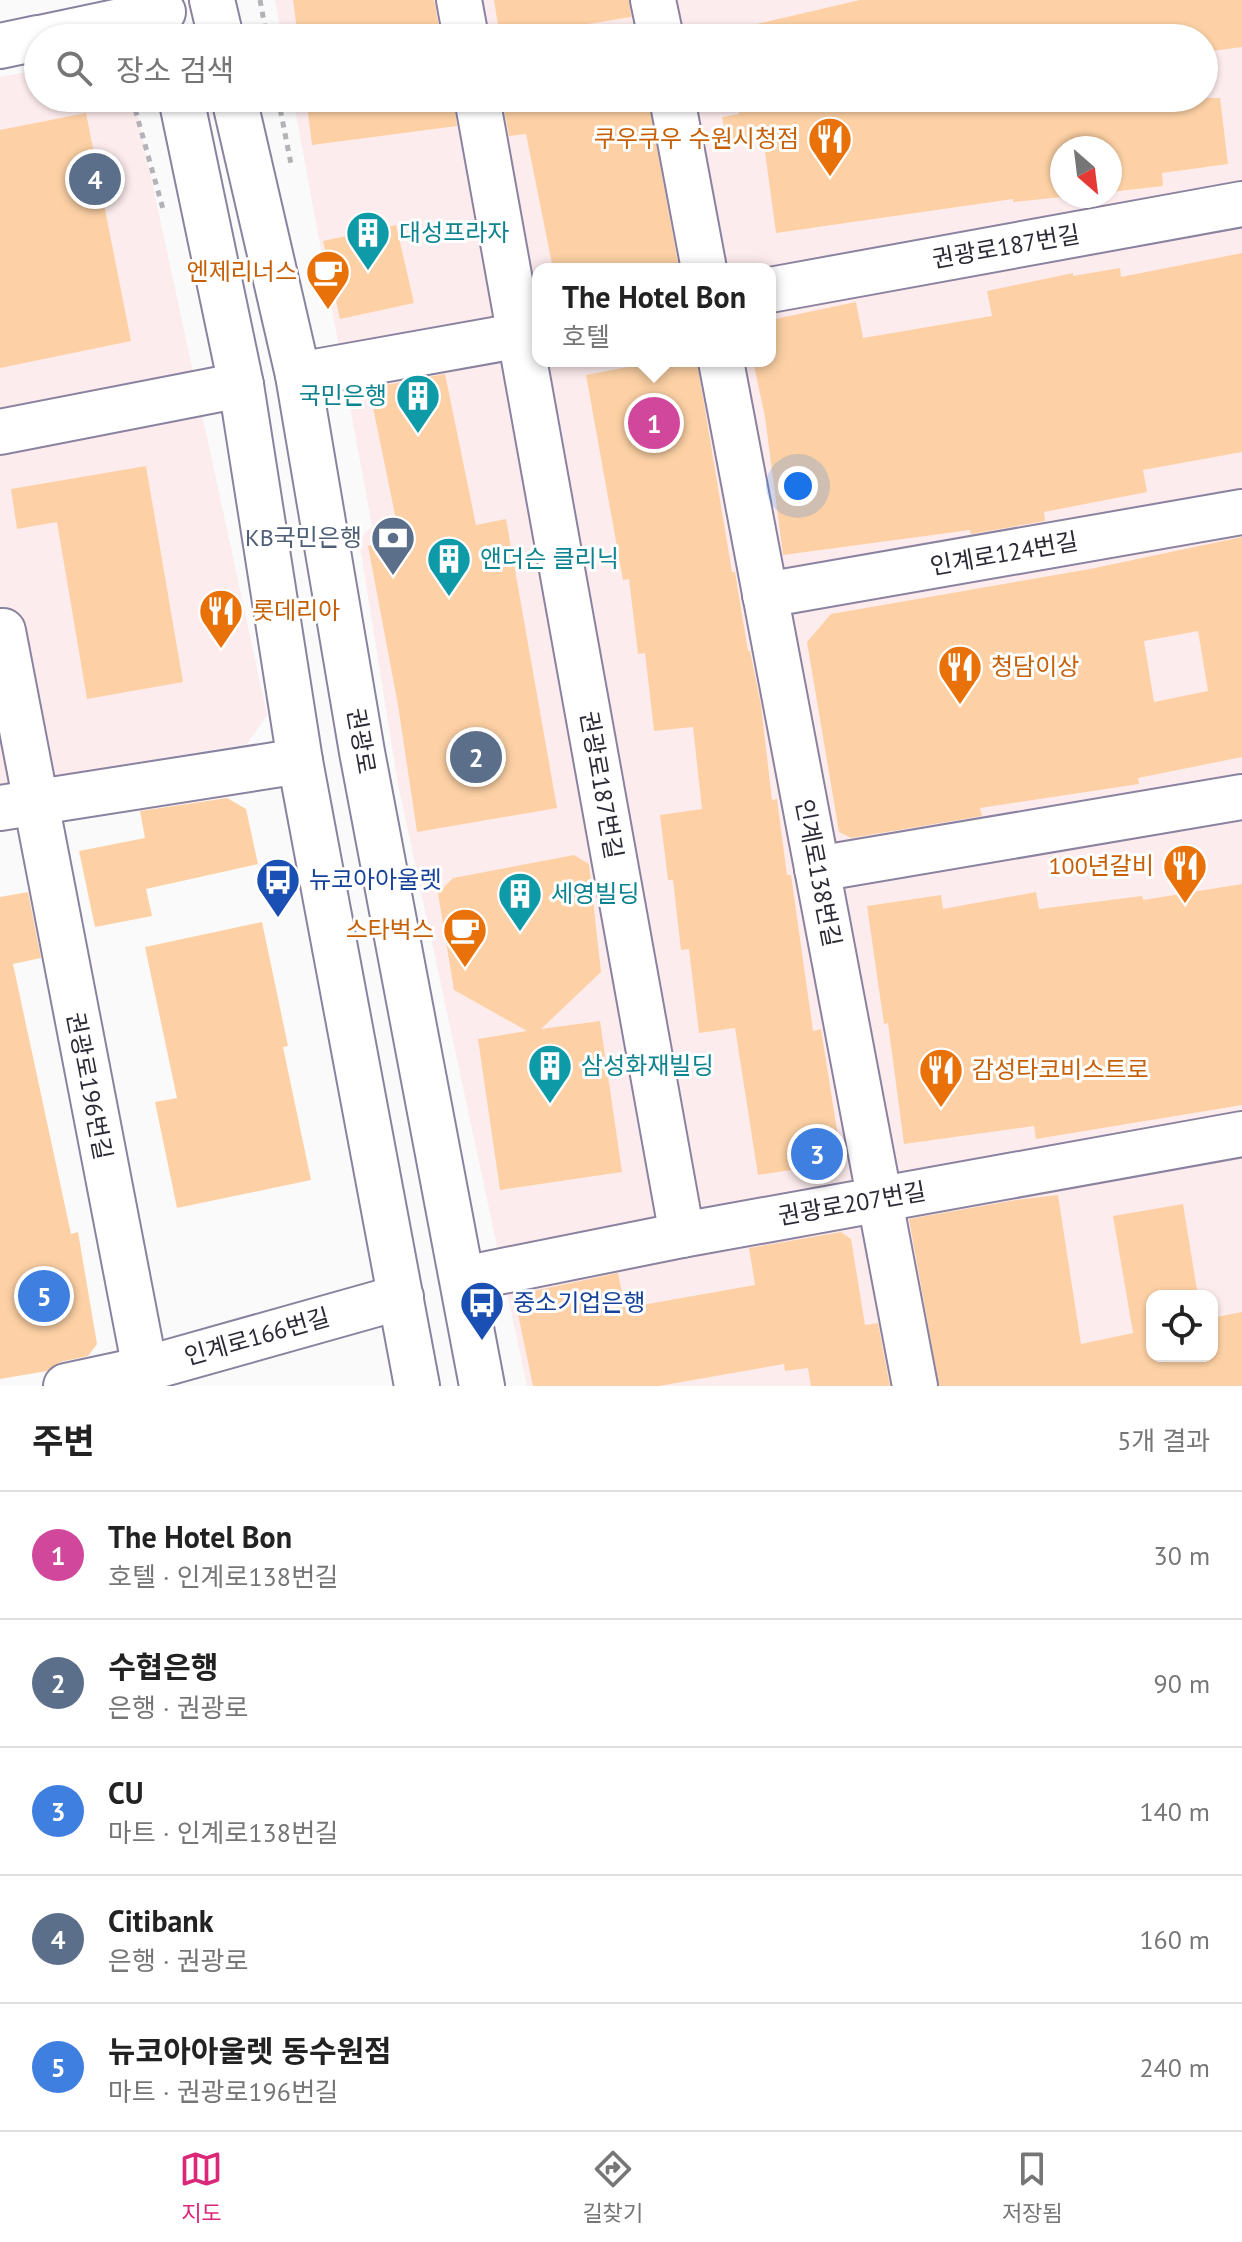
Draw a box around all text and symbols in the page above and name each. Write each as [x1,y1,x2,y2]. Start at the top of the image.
search box [24,24,1218,112]
icon: search [52,46,96,90]
text: 장소 검색 [116,50,234,89]
restaurant icon: 쿠우쿠우 수원시청점 [806,115,854,178]
place label: 쿠우쿠우 수원시청점 [594,123,799,154]
north arrow [1050,136,1122,208]
pin: 4 [69,149,121,209]
building icon: 대성프라자 [344,209,392,272]
place label: 대성프라자 [399,217,509,248]
street label: 권광로187번길 [930,218,1082,275]
cafe icon: 엔제리너스 [304,248,352,311]
place label: 엔제리너스 [187,256,297,287]
popup [532,263,776,367]
text: The Hotel Bon [562,277,746,316]
text: 호텔 [562,320,610,353]
building icon: 국민은행 [394,372,442,435]
place label: 국민은행 [299,380,387,411]
pin: 1 [628,393,680,453]
your location [778,466,818,506]
bank icon: KB국민은행 [369,514,417,577]
place label: KB국민은행 [245,522,362,553]
street label: 인계로124번길 [928,525,1080,582]
building icon: 앤더슨 클리닉 [425,535,473,598]
place label: 앤더슨 클리닉 [480,543,619,574]
restaurant icon: 롯데리아 [197,587,245,650]
place label: 롯데리아 [252,595,340,626]
restaurant icon: 청담이상 [936,643,984,706]
place label: 청담이상 [991,651,1079,682]
street label: 권광로 [340,706,383,776]
street label: 권광로187번길 [573,709,630,861]
pin: 2 [450,727,502,787]
street label: 인계로138번길 [789,797,848,949]
restaurant icon: 100년갈비 [1161,842,1209,905]
place label: 100년갈비 [1049,850,1154,881]
bus stop icon: 뉴코아아울렛 [254,856,302,919]
place label: 뉴코아아울렛 [309,864,441,895]
building icon: 세영빌딩 [496,870,544,933]
place label: 세영빌딩 [551,878,639,909]
cafe icon: 스타벅스 [441,906,489,969]
place label: 스타벅스 [346,914,434,945]
street label: 권광로196번길 [60,1010,119,1162]
building icon: 삼성화재빌딩 [526,1042,574,1105]
restaurant icon: 감성타코비스트로 [917,1046,965,1109]
place label: 삼성화재빌딩 [581,1050,713,1081]
place label: 감성타코비스트로 [972,1054,1149,1085]
pin: 3 [791,1124,843,1184]
street label: 권광로207번길 [776,1175,928,1232]
pin: 5 [18,1266,70,1326]
bus stop icon: 중소기업은행 [458,1279,506,1342]
place label: 중소기업은행 [513,1287,645,1318]
map controls [1146,1290,1218,1362]
button: locate [1146,1290,1218,1362]
street label: 인계로166번길 [181,1301,333,1372]
text: 주변 [32,1418,95,1462]
text: 5개 결과 [1117,1424,1210,1457]
text: The Hotel Bon [108,1517,292,1556]
text: 1 [51,1539,65,1572]
text: 30 m [1154,1539,1210,1572]
text: 호텔 · 인계로138번길 [108,1560,339,1593]
text: 수협은행 [108,1647,218,1686]
text: 2 [51,1667,65,1700]
text: 90 m [1154,1667,1210,1700]
text: 은행 · 권광로 [108,1691,248,1724]
text: CU [108,1773,144,1812]
text: 3 [51,1795,65,1828]
text: 140 m [1139,1795,1210,1828]
text: 마트 · 인계로138번길 [108,1816,339,1849]
text: Citibank [108,1901,213,1940]
text: 4 [51,1923,65,1956]
text: 160 m [1139,1923,1210,1956]
text: 은행 · 권광로 [108,1944,248,1977]
text: 뉴코아아울렛 동수원점 [108,2031,392,2070]
text: 5 [51,2051,65,2084]
text: 240 m [1139,2051,1210,2084]
text: 마트 · 권광로196번길 [108,2075,339,2108]
tab: 지도 [179,2147,223,2227]
tab: 길찾기 [582,2147,643,2227]
tab: 저장됨 [1002,2147,1063,2227]

